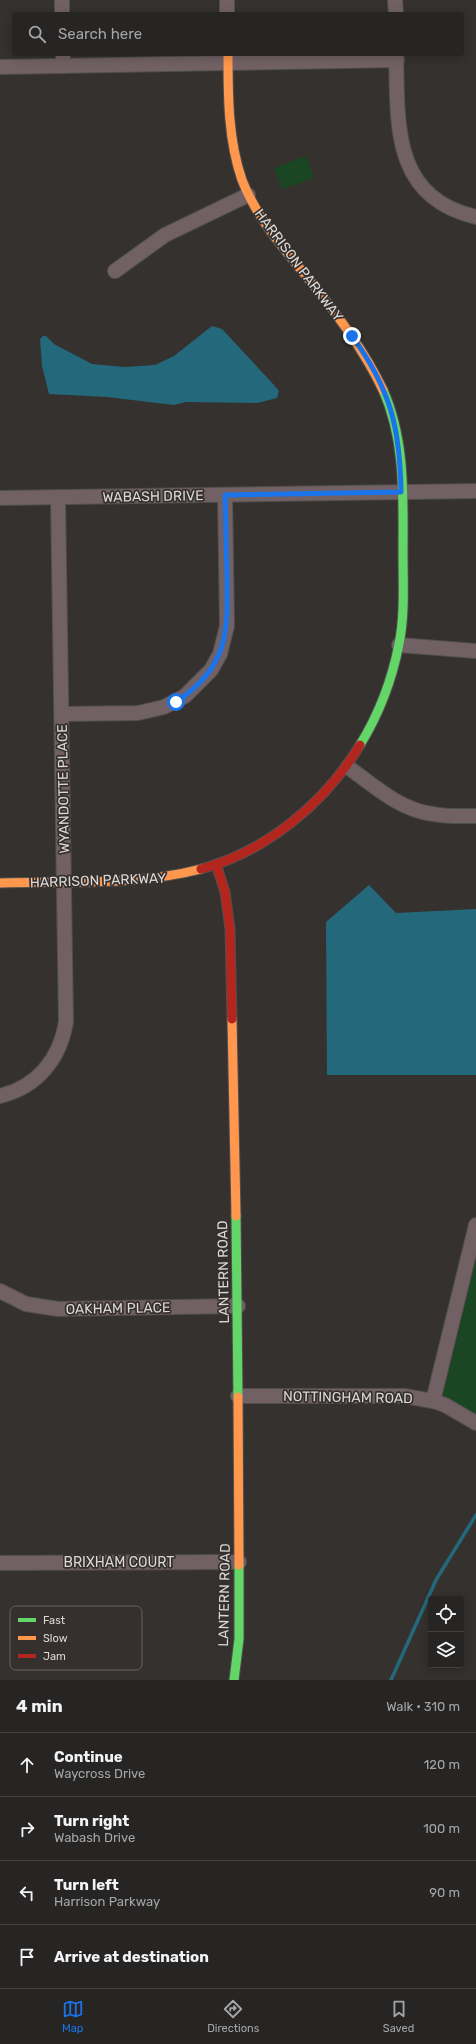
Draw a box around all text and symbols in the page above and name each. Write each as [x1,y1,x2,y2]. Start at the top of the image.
search box [12,12,464,56]
icon: search [26,23,48,45]
text: Search here [58,25,142,43]
street label: HARRISON PARKWAY [251,206,346,325]
route end [343,327,361,345]
street label: WABASH DRIVE [102,487,204,506]
route start [167,693,185,711]
street label: WYANDOTTE PLACE [54,724,73,854]
street label: HARRISON PARKWAY [29,870,167,891]
street label: LANTERN ROAD [214,1220,233,1324]
street label: OAKHAM PLACE [65,1299,171,1318]
street label: NOTTINGHAM ROAD [283,1388,413,1407]
street label: LANTERN ROAD [215,1543,234,1647]
street label: BRIXHAM COURT [64,1554,174,1571]
map controls [428,1596,464,1668]
button: locate [428,1596,464,1632]
legend [10,1606,142,1670]
text: Fast [43,1614,66,1627]
text: Slow [43,1632,68,1645]
button: layers [428,1632,464,1668]
text: Jam [43,1650,66,1663]
text: 4 min [16,1696,63,1716]
text: Walk · 310 m [386,1699,460,1714]
text: Continue [54,1748,123,1766]
icon: ahead [16,1754,38,1776]
text: 120 m [424,1757,460,1772]
text: Waycross Drive [54,1766,145,1781]
text: Turn right [54,1812,129,1830]
icon: right [16,1818,38,1840]
text: 100 m [423,1821,460,1836]
text: Wabash Drive [54,1830,135,1845]
text: Turn left [54,1876,119,1894]
icon: left [16,1882,38,1904]
text: 90 m [429,1885,460,1900]
text: Harrison Parkway [54,1894,160,1909]
icon: arrive [16,1946,38,1968]
text: Arrive at destination [54,1948,209,1966]
tab: Map [62,1998,84,2035]
tab: Directions [207,1998,259,2035]
tab: Saved [383,1998,414,2035]

